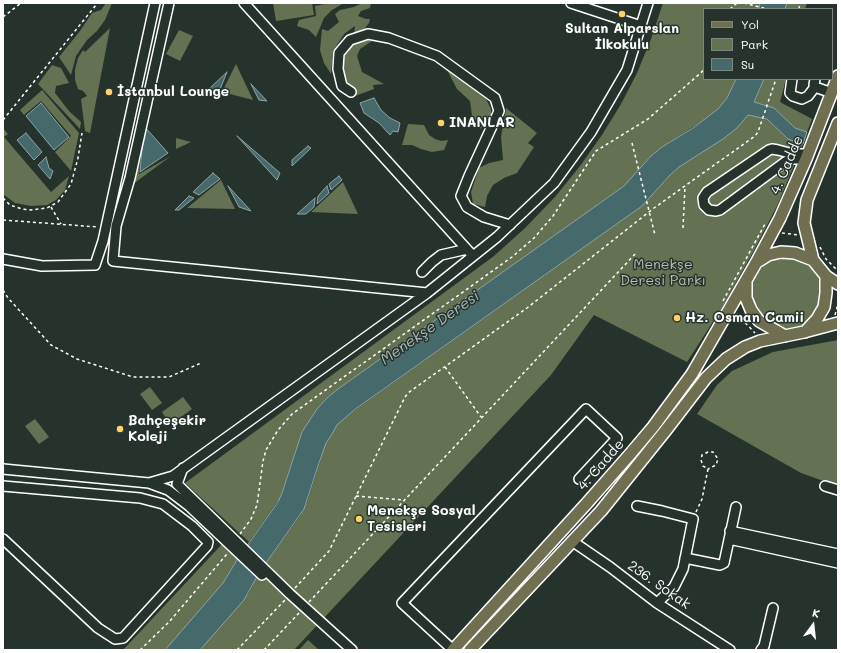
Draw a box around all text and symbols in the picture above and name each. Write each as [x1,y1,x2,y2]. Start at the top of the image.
legend [703,8,833,80]
marker: Sultan Alparslan İlkokulu [617,9,627,19]
text: Yol [741,16,759,32]
place label: Sultan Alparslan İlkokulu [565,21,679,54]
text: Park [741,36,768,52]
text: Su [741,56,754,72]
place label: İstanbul Lounge [117,84,229,100]
marker: İstanbul Lounge [104,87,114,97]
place label: INANLAR [449,115,515,131]
marker: INANLAR [436,118,446,128]
street label: 4. Cadde [767,133,807,197]
park label: Menekşe Deresi Parkı [620,257,706,290]
water label: Menekşe Deresi [377,287,483,369]
place label: Hz. Osman Camii [685,310,804,326]
marker: Hz. Osman Camii [672,313,682,323]
place label: Bahçeşekir Koleji [128,413,206,446]
marker: Bahçeşekir Koleji [115,424,125,434]
street label: 4. Cadde [574,436,628,494]
place label: Menekşe Sosyal Tesisleri [367,503,476,536]
marker: Menekşe Sosyal Tesisleri [354,514,364,524]
street label: 236. Sokak [624,557,694,613]
north arrow [793,605,833,645]
text: K [811,605,822,621]

